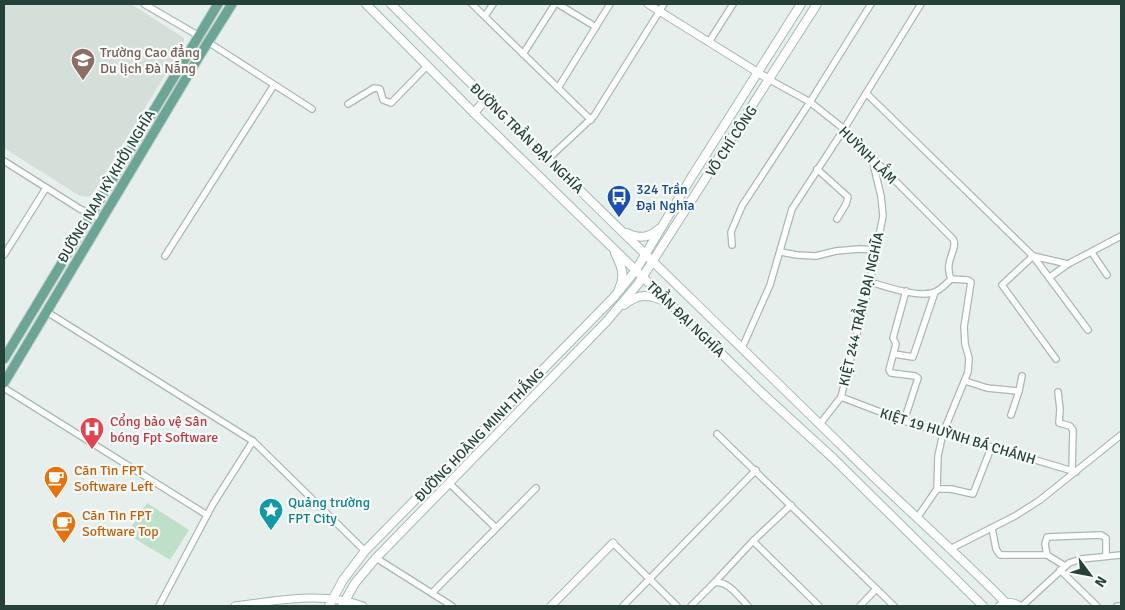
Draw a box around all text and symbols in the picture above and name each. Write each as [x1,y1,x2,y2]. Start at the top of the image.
place label: Trường Cao đẳng Du lịch Đà Nẵng [100,44,200,77]
school or university icon: Trường Cao đẳng Du lịch Đà Nẵng [70,47,96,81]
street label: ĐƯỜNG TRẦN ĐẠI NGHĨA [466,78,589,197]
street label: VÕ CHÍ CÔNG [702,103,761,180]
street label: ĐƯỜNG NAM KỲ KHỞI NGHĨA [54,106,159,266]
street label: HUỲNH LẮM [835,121,902,188]
place label: 324 Trần Đại Nghĩa [636,181,695,214]
bus stop icon: 324 Trần Đại Nghĩa [606,184,632,218]
street label: KIỆT 244 TRẦN ĐẠI NGHĨA [833,229,888,388]
street label: TRẦN ĐẠI NGHĨA [643,276,730,361]
street label: ĐƯỜNG HOÀNG MINH THẮNG [410,364,548,506]
street label: KIỆT 19 HUỲNH BÁ CHÁNH [878,405,1038,468]
place label: Cổng bảo vệ Sân bóng Fpt Software [110,413,218,446]
hospital icon: Cổng bảo vệ Sân bóng Fpt Software [79,416,105,450]
place label: Căn Tin FPT Software Left [74,462,153,495]
cafe icon: Căn Tin FPT Software Left [43,465,69,499]
place label: Quảng trường FPT City [288,494,370,527]
place icon: Quảng trường FPT City [258,497,284,531]
place label: Căn Tin FPT Software Top [82,507,159,540]
cafe icon: Căn Tin FPT Software Top [51,510,77,544]
north arrow [1065,550,1115,600]
text: N [1091,573,1110,590]

